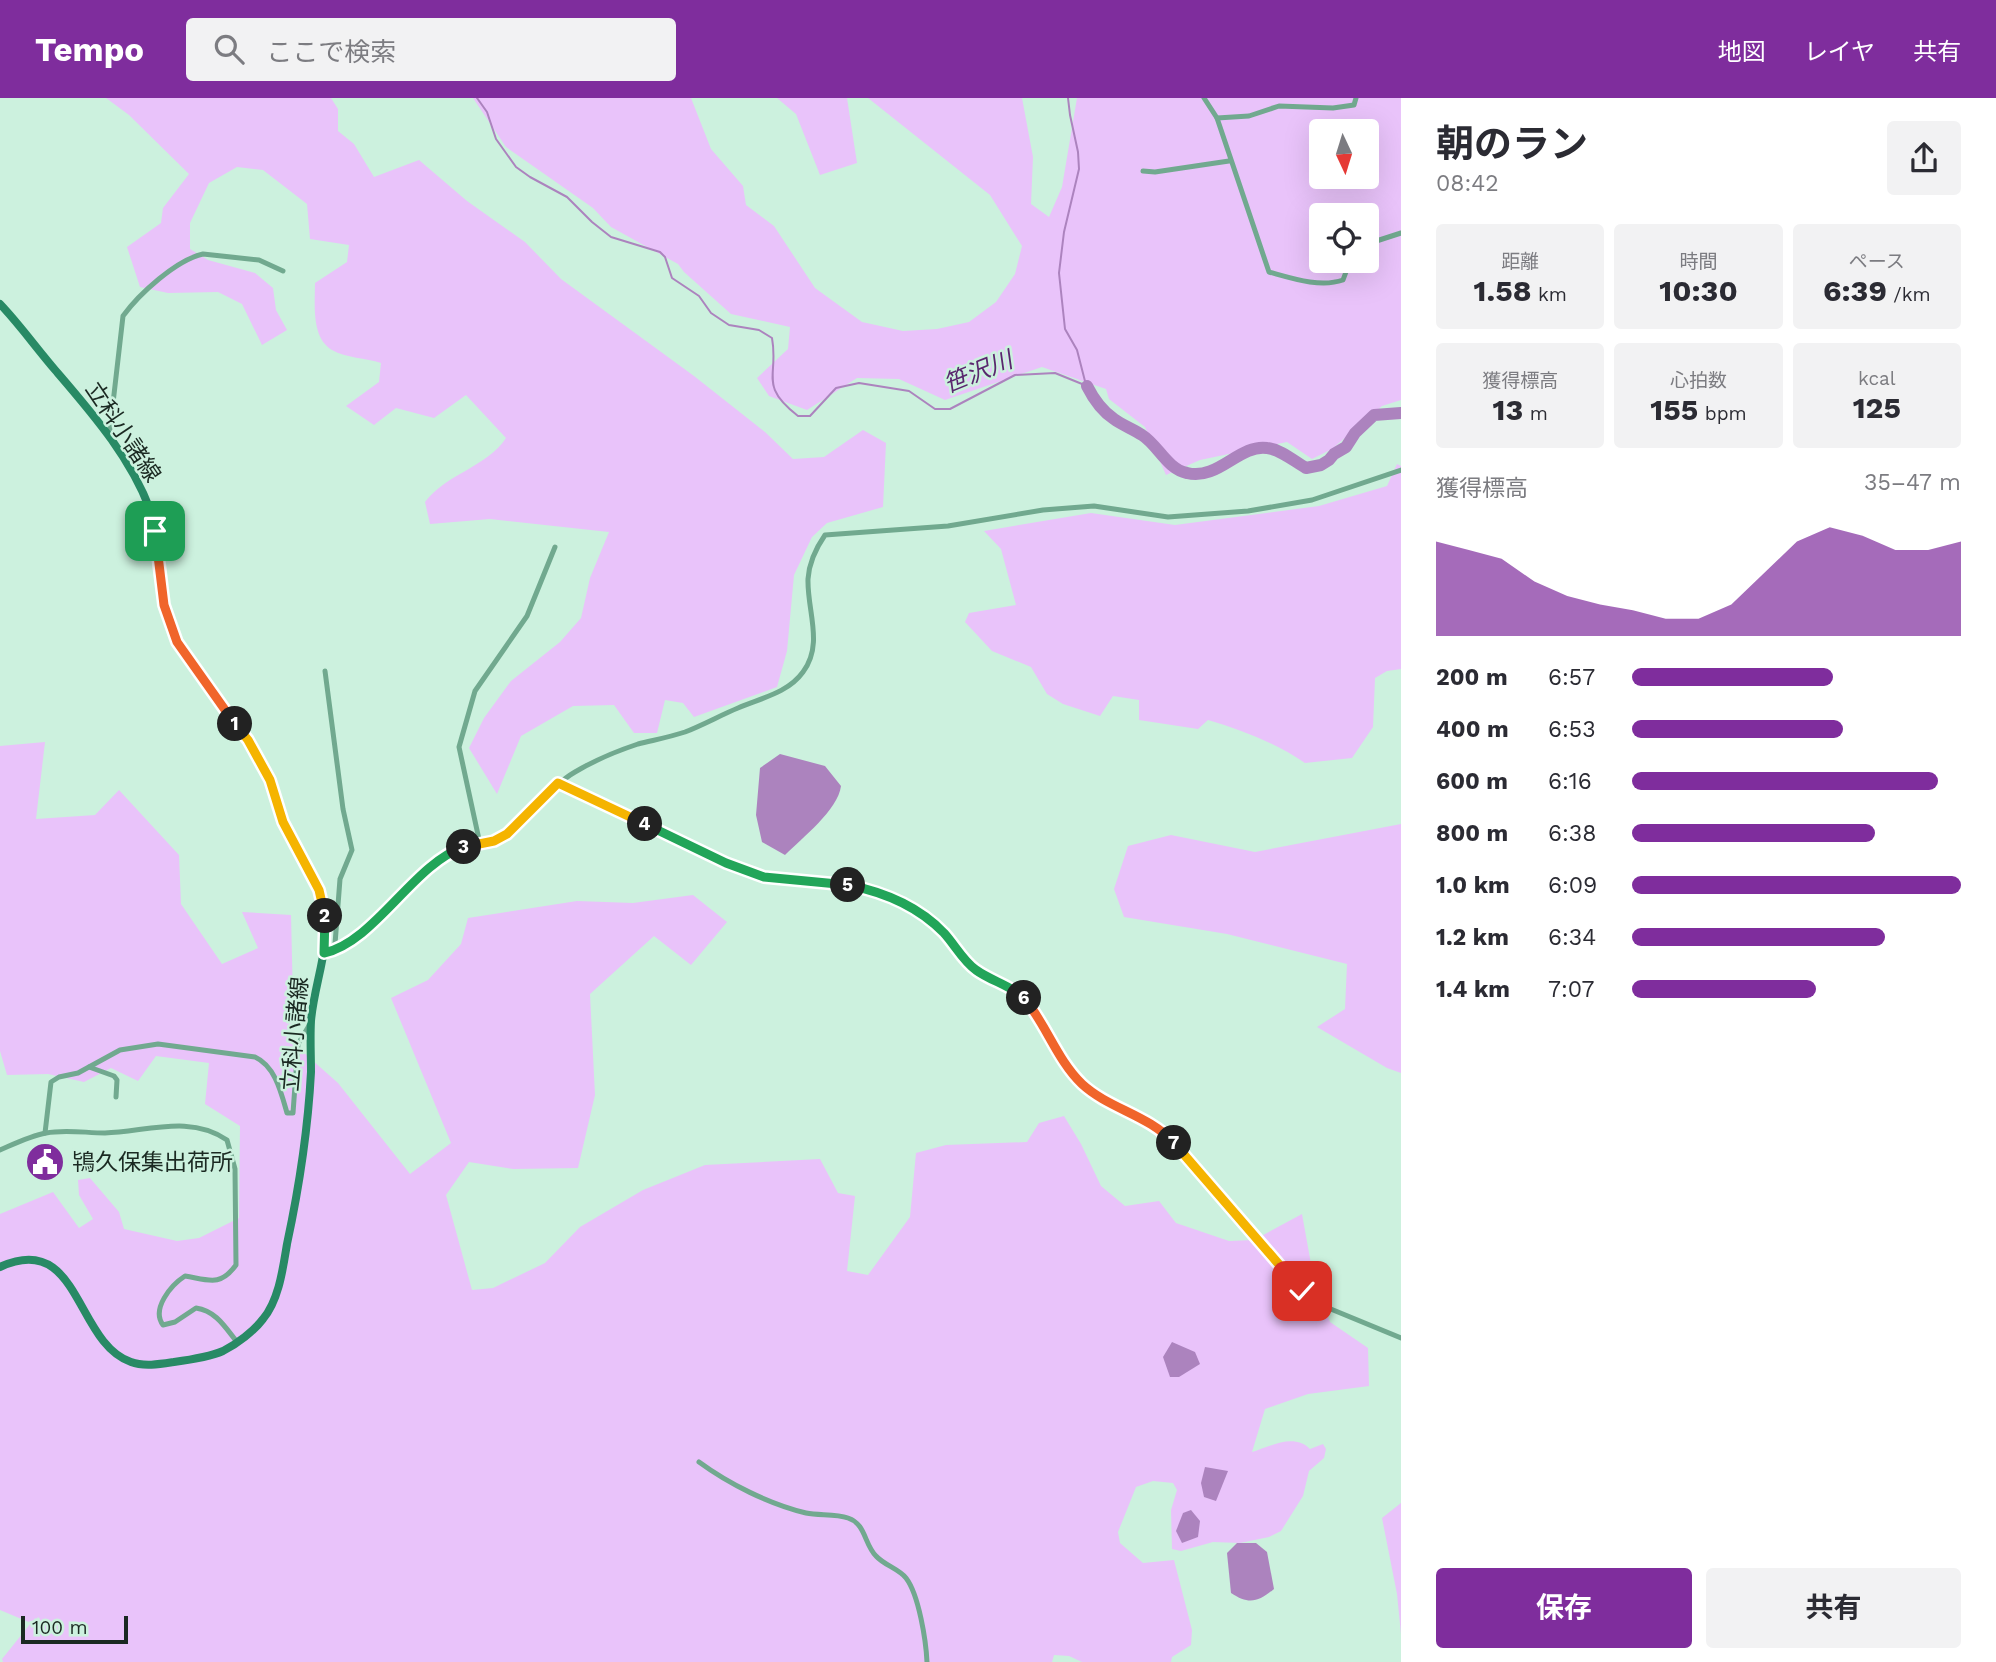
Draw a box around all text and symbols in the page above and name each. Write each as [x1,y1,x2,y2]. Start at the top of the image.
search box [186,18,676,81]
text: Tempo [35,30,144,69]
icon: search [210,30,248,68]
text: ここで検索 [266,37,396,67]
text: 地図 [1718,38,1766,66]
text: レイヤ [1804,38,1875,66]
text: 共有 [1913,38,1961,66]
north arrow [1309,119,1379,189]
map controls [1309,119,1379,273]
button: share [1887,121,1961,195]
text: 朝のラン [1436,122,1588,166]
text: 08:42 [1436,170,1499,197]
button: locate [1309,203,1379,273]
text: 距離 [1501,250,1539,273]
text: 時間 [1679,250,1718,273]
text: ペース [1849,250,1905,273]
text: 1.58 [1474,273,1531,308]
text: 10:30 [1659,273,1738,308]
text: 6:39 [1823,273,1887,308]
text: km [1531,283,1567,306]
text: /km [1887,283,1931,306]
water label: 笹沢川 [939,344,1019,398]
text: kcal [1858,367,1896,390]
text: 獲得標高 [1482,369,1558,392]
text: 心拍数 [1670,369,1727,392]
street label: 立科小諸線 [80,377,166,487]
text: 125 [1853,390,1901,425]
text: 13 [1493,392,1523,427]
text: 155 [1650,392,1698,427]
text: m [1523,402,1548,425]
text: bpm [1698,402,1747,425]
text: 35–47 m [1864,469,1961,496]
text: 獲得標高 [1436,475,1528,502]
pin [125,501,185,561]
icon: arrive [136,512,174,550]
text: 200 m [1436,664,1508,691]
text: 6:57 [1548,664,1595,691]
pin: 1 [218,706,252,742]
text: 1 [230,712,239,735]
text: 400 m [1436,716,1509,743]
text: 6:53 [1548,716,1596,743]
text: 600 m [1436,768,1508,795]
text: 6:16 [1548,768,1592,795]
pin: 4 [628,806,662,842]
text: 4 [638,812,651,835]
text: 800 m [1436,820,1508,847]
text: 6:38 [1548,820,1596,847]
pin: 3 [447,830,482,864]
text: 3 [458,835,469,858]
pin: 5 [830,868,866,902]
text: 1.0 km [1436,872,1510,899]
text: 6:09 [1548,872,1597,899]
text: 5 [842,873,853,896]
pin: 2 [308,898,342,934]
text: 2 [319,904,330,927]
text: 1.2 km [1436,924,1509,951]
text: 6:34 [1548,924,1596,951]
street label: 立科小諸線 [277,976,313,1092]
text: 1.4 km [1436,976,1510,1003]
text: 7:07 [1548,976,1594,1003]
pin: 6 [1006,981,1042,1016]
text: 6 [1018,986,1029,1009]
pin: 7 [1156,1126,1192,1160]
text: 7 [1168,1131,1179,1154]
public building icon: 鴇久保集出荷所 [24,1141,66,1183]
place label: 鴇久保集出荷所 [72,1149,233,1176]
pin [1272,1261,1332,1321]
icon: check [1283,1272,1321,1310]
button: 保存 [1436,1568,1692,1648]
button: 共有 [1706,1568,1961,1648]
scale bar [21,1613,128,1645]
text: 100 m [32,1616,88,1639]

